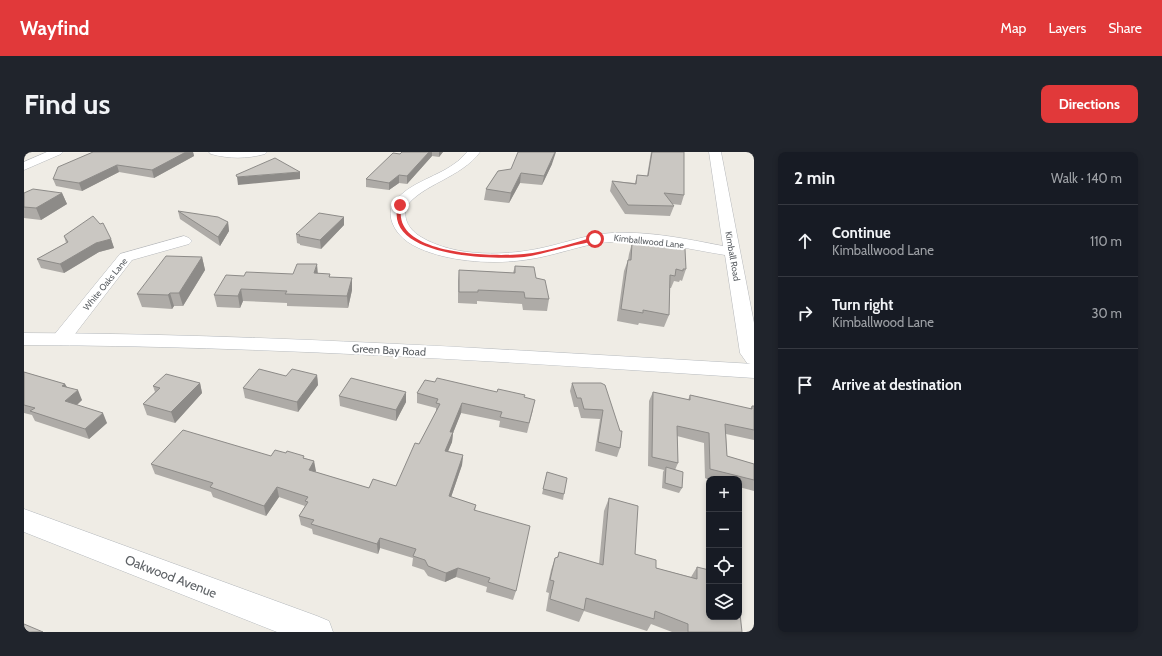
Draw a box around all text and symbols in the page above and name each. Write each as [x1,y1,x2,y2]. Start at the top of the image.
text: Wayfind [20,17,89,40]
text: Map [1001,19,1026,37]
text: Layers [1048,19,1086,37]
text: Share [1108,19,1142,37]
button: Directions [1041,85,1138,123]
text: Find us [24,87,110,121]
text: 2 min [794,168,835,188]
text: Walk · 140 m [1051,170,1122,186]
route end [391,196,409,214]
text: Continue [832,224,891,242]
route start [586,230,604,248]
street label: Kimball Road [723,230,743,282]
icon: ahead [794,230,816,252]
street label: Kimballwood Lane [613,232,685,250]
text: 110 m [1090,233,1122,249]
text: Kimballwood Lane [832,242,934,258]
street label: White Oaks Lane [80,255,130,312]
text: Turn right [832,296,893,314]
icon: right [794,302,816,324]
text: 30 m [1092,305,1122,321]
text: Kimballwood Lane [832,314,934,330]
street label: Green Bay Road [352,341,426,359]
icon: arrive [794,374,816,396]
text: Arrive at destination [832,376,962,394]
map controls [706,476,742,620]
button: + [706,476,742,512]
button: − [706,512,742,548]
button: locate [706,548,742,584]
street label: Oakwood Avenue [123,551,219,601]
button: layers [706,584,742,620]

